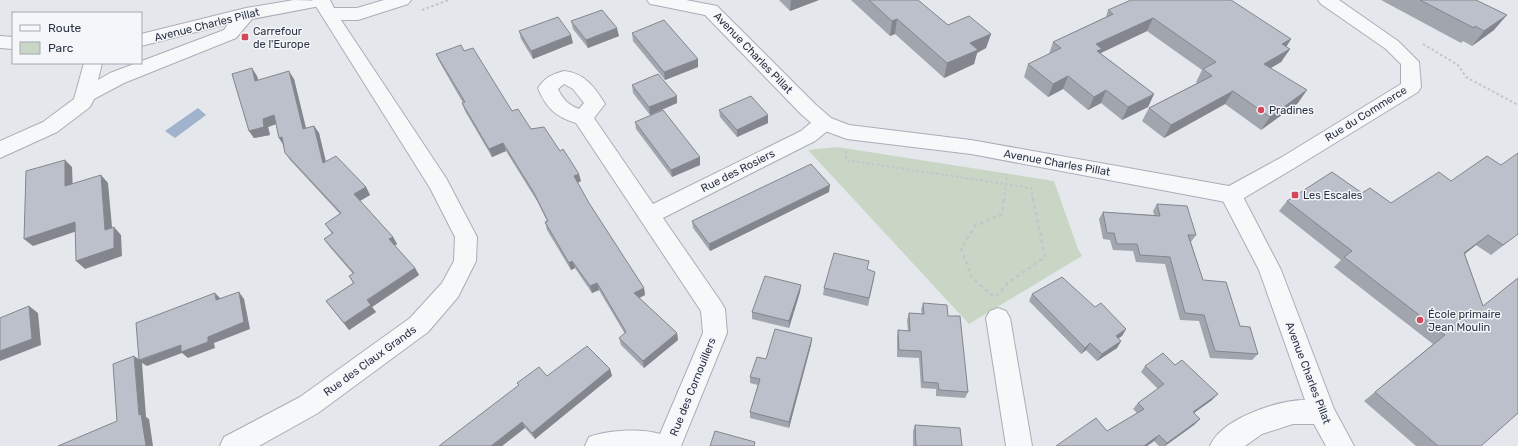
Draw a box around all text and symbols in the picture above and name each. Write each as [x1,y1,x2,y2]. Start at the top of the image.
street label: Avenue Charles Pillat [153,5,262,44]
street label: Avenue Charles Pillat [711,10,796,97]
legend [12,12,142,64]
text: Route [48,21,82,35]
place label: Carrefour de l'Europe [253,25,310,51]
marker: Carrefour de l'Europe [240,32,250,42]
text: Parc [48,41,74,55]
street label: Rue du Commerce [1323,84,1409,144]
place label: Pradines [1269,104,1314,117]
marker: Pradines [1256,105,1266,115]
street label: Rue des Rosiers [699,147,778,195]
street label: Avenue Charles Pillat [1003,147,1112,179]
place label: Les Escales [1303,189,1363,202]
marker: Les Escales [1290,190,1300,200]
place label: École primaire Jean Moulin [1428,308,1501,334]
marker: École primaire Jean Moulin [1415,315,1425,325]
street label: Avenue Charles Pillat [1283,320,1334,426]
street label: Rue des Claux Grands [321,323,419,399]
street label: Rue des Cornouillers [667,335,719,438]

